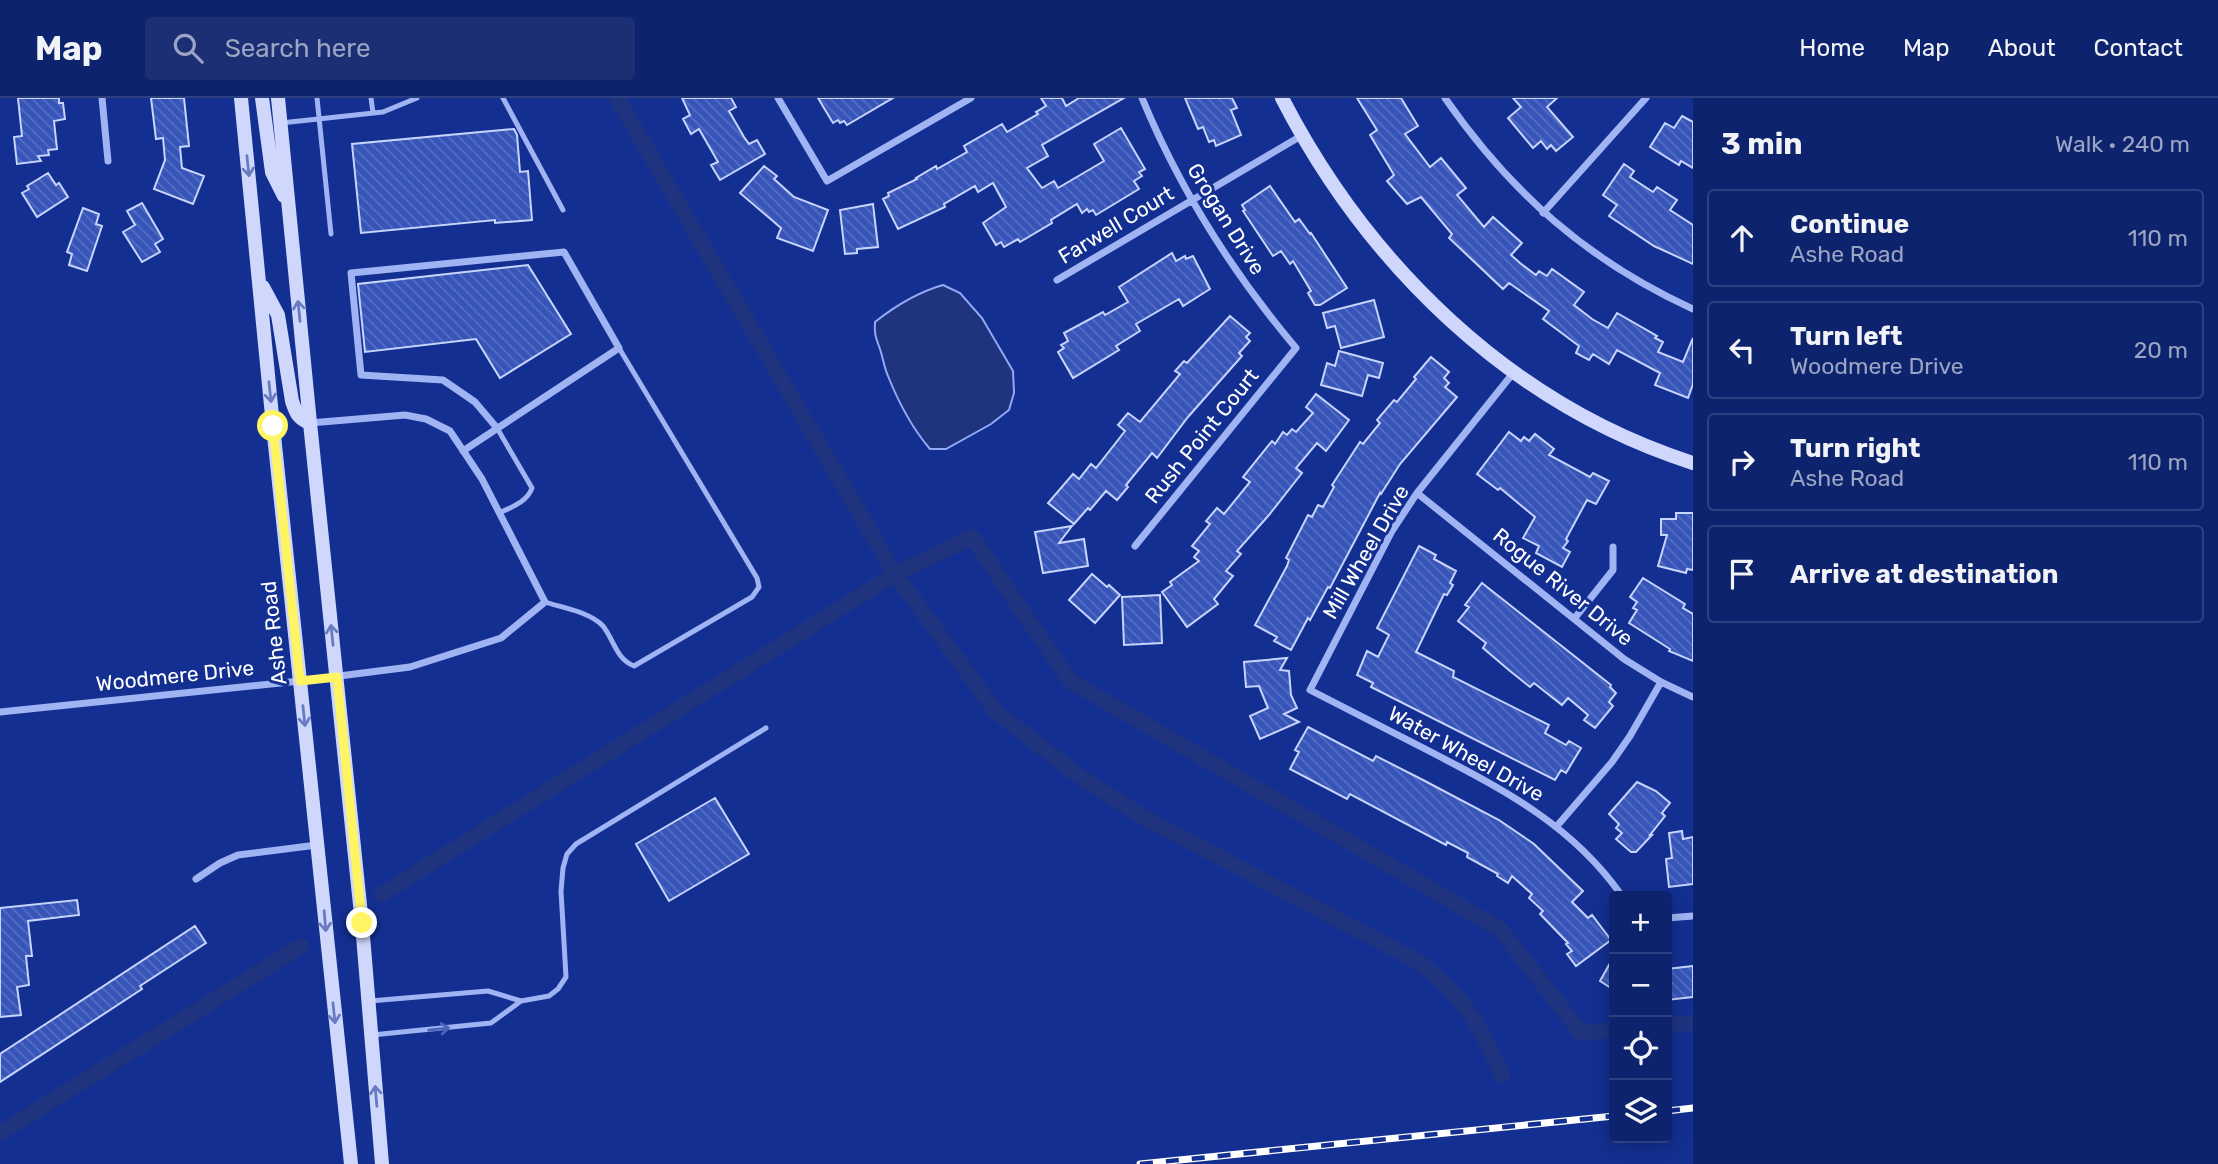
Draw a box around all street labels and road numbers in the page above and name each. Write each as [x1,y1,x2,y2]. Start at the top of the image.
street label: Grogan Drive [1182,158,1271,279]
street label: Farwell Court [1054,180,1178,269]
street label: Rush Point Court [1140,363,1264,508]
street label: Mill Wheel Drive [1317,480,1414,623]
street label: Rogue River Drive [1488,523,1638,651]
street label: Ashe Road [256,580,291,686]
street label: Woodmere Drive [95,655,255,696]
street label: Water Wheel Drive [1384,700,1548,807]

